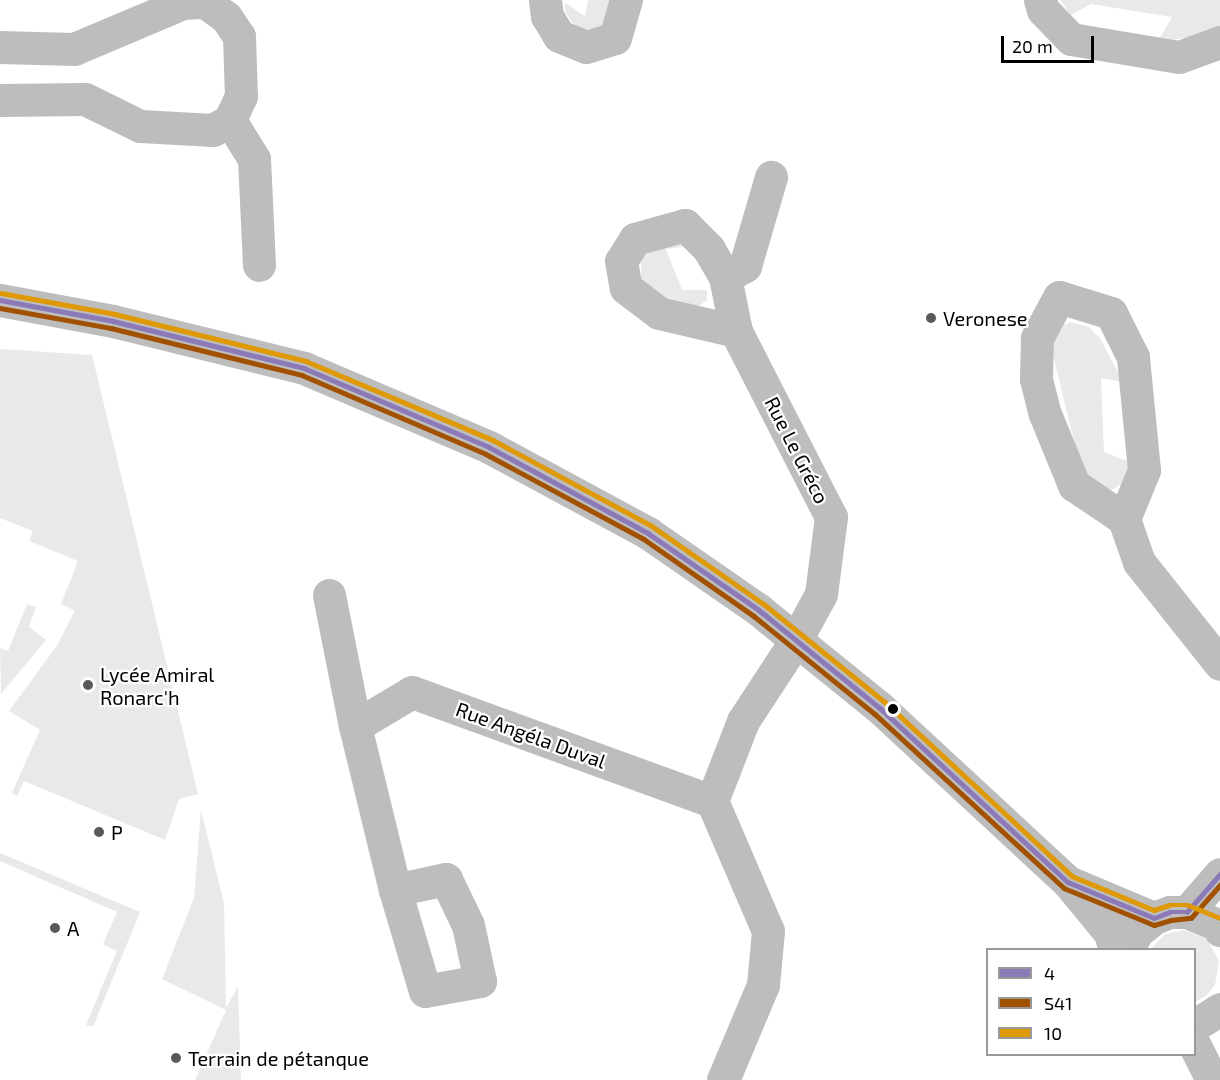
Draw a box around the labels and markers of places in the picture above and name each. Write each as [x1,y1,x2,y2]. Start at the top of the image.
place label: Veronese [943,306,1028,330]
marker: Veronese [924,311,938,325]
place label: Lycée Amiral Ronarc'h [100,662,215,709]
marker: Lycée Amiral Ronarc'h [81,678,95,692]
unlabelled marker [887,703,899,715]
place label: P [111,820,123,844]
marker: P [92,825,106,839]
place label: A [67,916,79,940]
marker: A [48,921,62,935]
place label: Terrain de pétanque [188,1046,369,1070]
marker: Terrain de pétanque [169,1051,183,1065]

